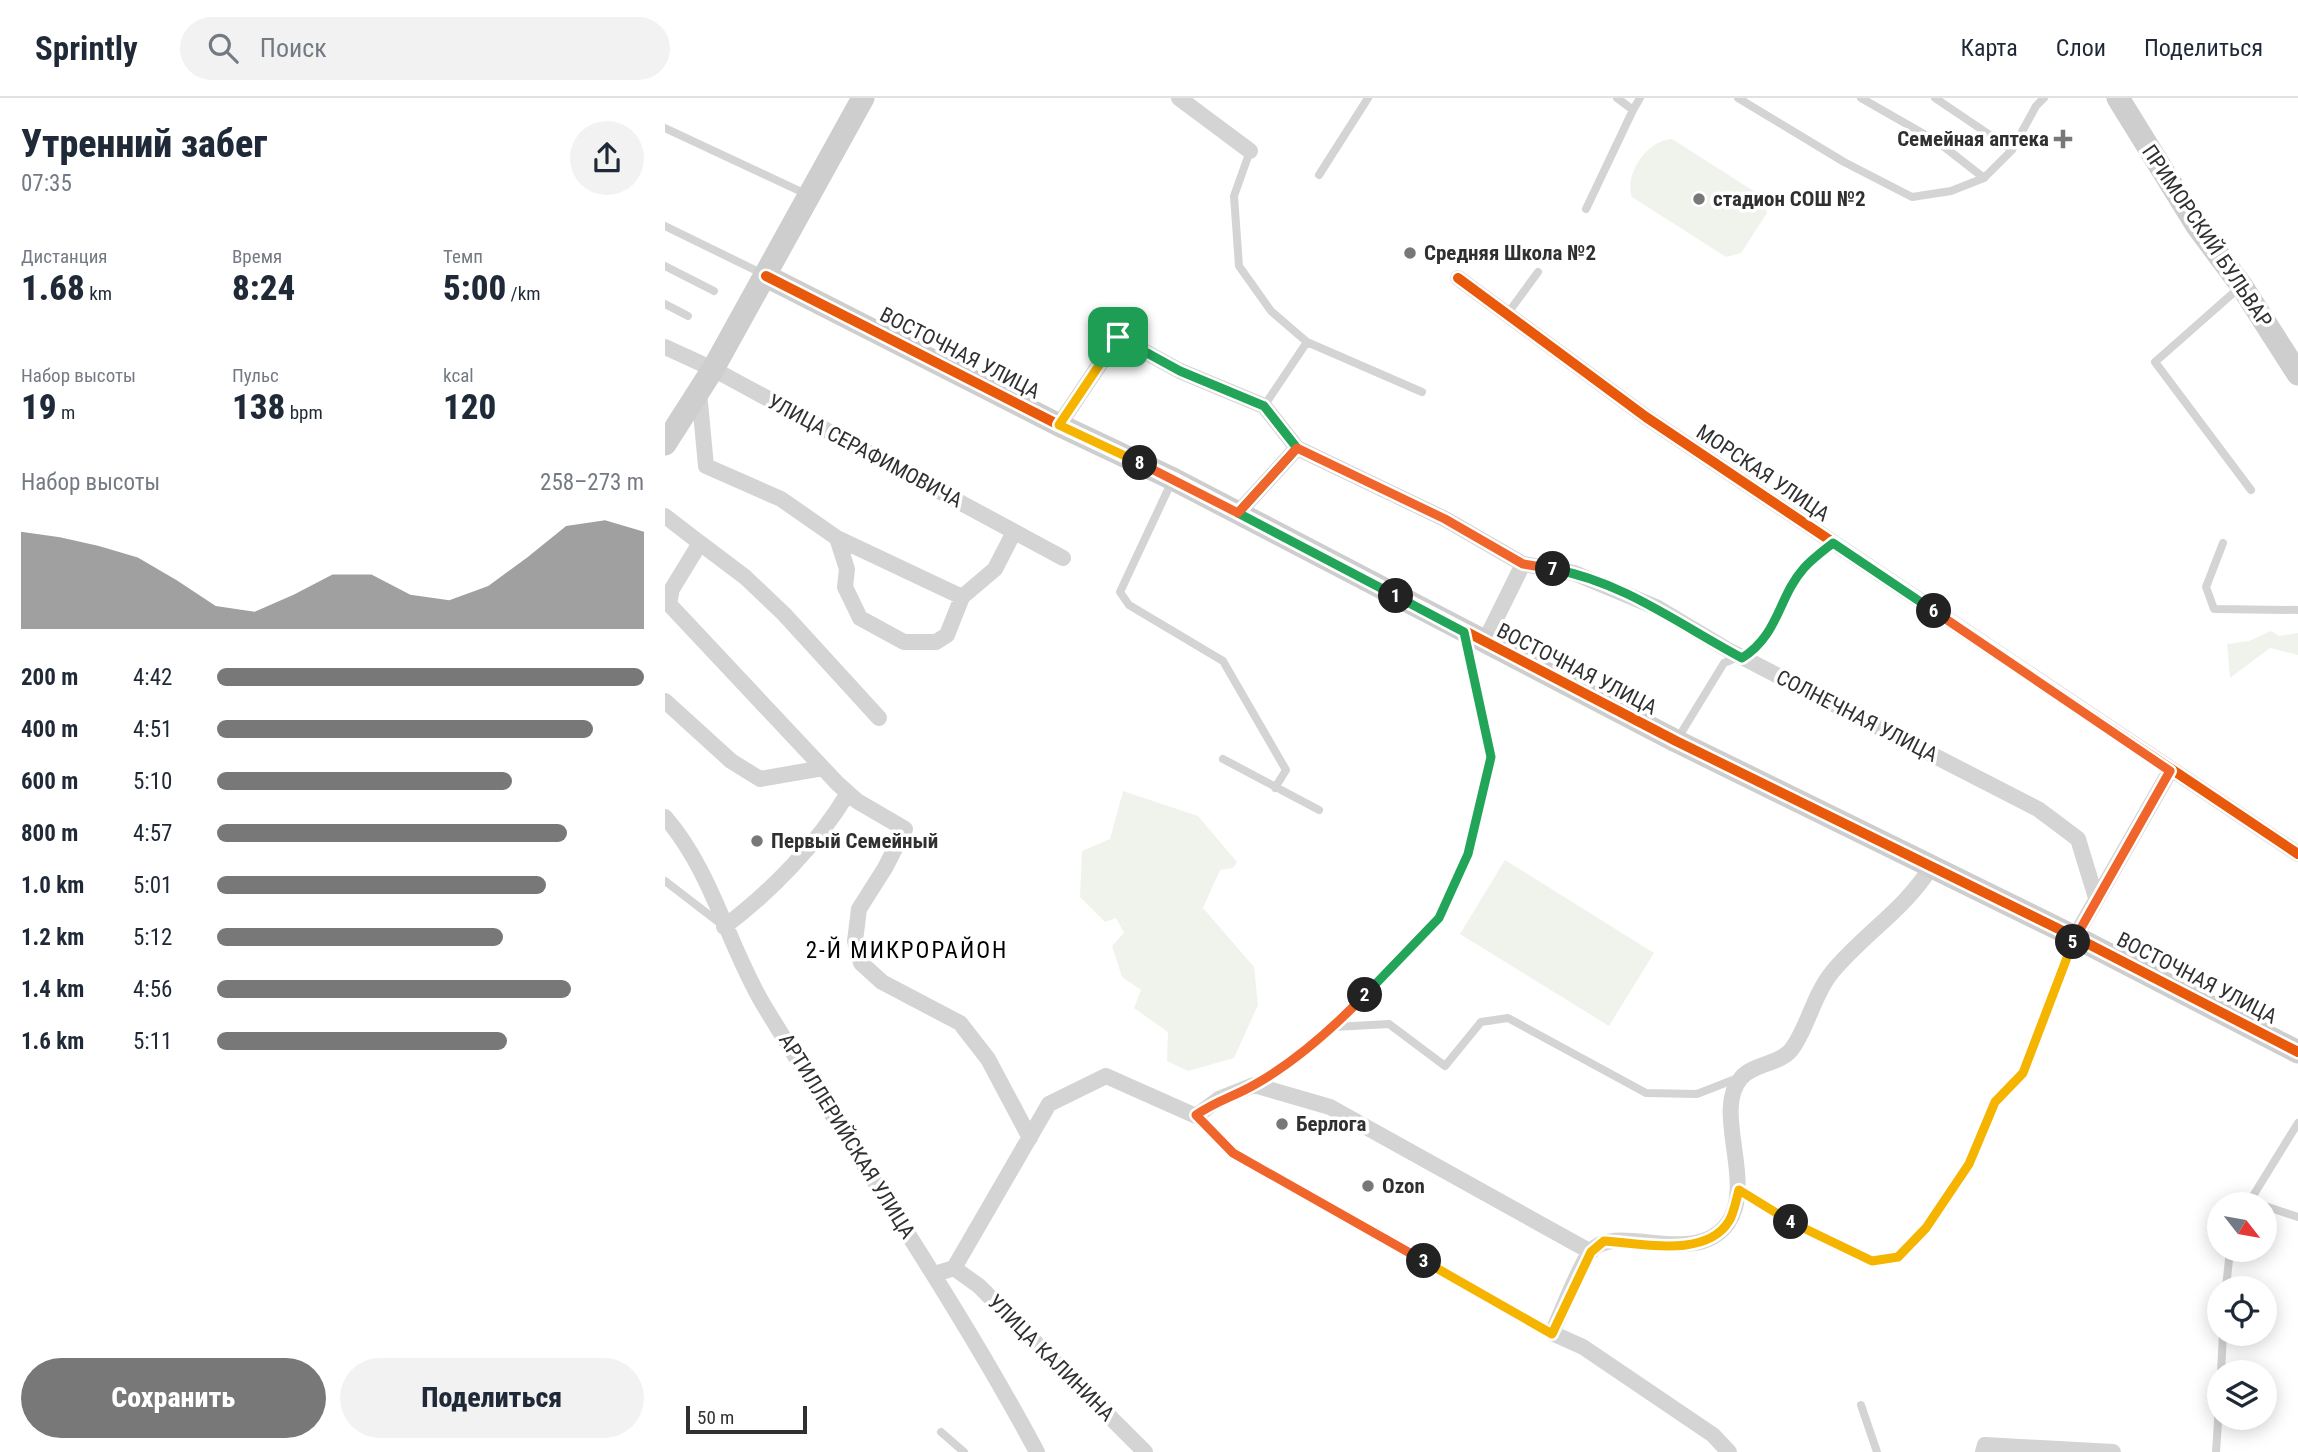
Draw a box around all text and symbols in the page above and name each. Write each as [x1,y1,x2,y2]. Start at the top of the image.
search box [180,17,670,80]
text: Sprintly [35,29,138,68]
icon: search [204,29,242,67]
text: Поиск [260,33,327,63]
text: Карта [1960,34,2018,62]
text: Слои [2056,34,2106,62]
text: Поделиться [2144,34,2263,62]
button: share [570,121,644,195]
text: Утренний забег [21,122,267,166]
place label: Семейная аптека [1897,127,2049,151]
marker: Семейная аптека [2055,131,2071,147]
street label: ПРИМОРСКИЙ БУЛЬВАР [2137,140,2277,332]
text: 07:35 [21,170,72,197]
place label: стадион СОШ №2 [1713,187,1866,211]
marker: стадион СОШ №2 [1691,191,1707,207]
place label: Средняя Школа №2 [1424,241,1596,265]
text: Дистанция [21,245,108,268]
text: Время [232,245,282,268]
text: Темп [443,245,483,268]
marker: Средняя Школа №2 [1402,245,1418,261]
text: 1.68 [21,268,85,309]
text: 8:24 [232,268,295,309]
text: 5:00 [443,268,506,309]
text: km [85,282,112,305]
text: /km [506,282,541,305]
street label: ВОСТОЧНАЯ УЛИЦА [876,302,1044,404]
pin [1088,307,1148,367]
icon: arrive [1099,318,1137,356]
text: Набор высоты [21,364,136,387]
text: Пульс [232,364,279,387]
text: kcal [443,364,474,387]
text: 19 [21,387,57,428]
text: 138 [232,387,285,428]
text: 120 [443,387,496,428]
street label: УЛИЦА СЕРАФИМОВИЧА [764,389,966,513]
text: m [57,401,75,424]
text: bpm [285,401,323,424]
street label: МОРСКАЯ УЛИЦА [1692,420,1834,526]
pin: 8 [1123,446,1157,480]
text: 8 [1135,451,1144,474]
text: Набор высоты [21,469,160,496]
text: 258–273 m [540,469,644,496]
pin: 7 [1535,552,1571,587]
text: 7 [1548,557,1557,580]
pin: 1 [1379,578,1413,614]
text: 1 [1391,584,1400,607]
pin: 6 [1917,594,1951,628]
text: 6 [1929,599,1938,622]
street label: ВОСТОЧНАЯ УЛИЦА [1493,618,1661,720]
text: 200 m [21,664,78,691]
text: 4:42 [133,664,172,691]
street label: СОЛНЕЧНАЯ УЛИЦА [1772,665,1942,767]
text: 400 m [21,716,78,743]
text: 4:51 [133,716,172,743]
text: 600 m [21,768,78,795]
text: 5:10 [133,768,172,795]
text: 800 m [21,820,78,847]
text: 4:57 [133,820,172,847]
place label: Первый Семейный [771,829,938,853]
marker: Первый Семейный [749,833,765,849]
text: 1.0 km [21,872,84,899]
text: 5:01 [133,872,172,899]
text: 1.2 km [21,924,84,951]
text: 5:12 [133,924,172,951]
pin: 5 [2055,924,2091,960]
street label: ВОСТОЧНАЯ УЛИЦА [2113,927,2281,1029]
text: 5 [2068,930,2077,953]
district label: 2-Й МИКРОРАЙОН [806,936,1008,964]
text: 1.4 km [21,976,84,1003]
text: 4:56 [133,976,172,1003]
pin: 2 [1347,978,1383,1012]
text: 2 [1360,983,1369,1006]
text: 1.6 km [21,1028,84,1055]
text: 5:11 [133,1028,172,1055]
street label: АРТИЛЛЕРИЙСКАЯ УЛИЦА [774,1029,920,1243]
place label: Берлога [1296,1112,1367,1136]
marker: Берлога [1274,1116,1290,1132]
place label: Ozon [1382,1174,1425,1198]
marker: Ozon [1360,1178,1376,1194]
north arrow [2207,1192,2277,1262]
map controls [2207,1192,2277,1430]
pin: 4 [1773,1204,1809,1240]
text: 4 [1786,1210,1795,1233]
pin: 3 [1407,1244,1441,1278]
text: 3 [1419,1249,1428,1272]
button: locate [2207,1276,2277,1346]
street label: УЛИЦА КАЛИНИНА [983,1290,1119,1426]
button: Сохранить [21,1358,326,1438]
button: Поделиться [340,1358,644,1438]
button: layers [2207,1360,2277,1430]
scale bar [686,1403,807,1435]
text: 50 m [697,1406,734,1429]

